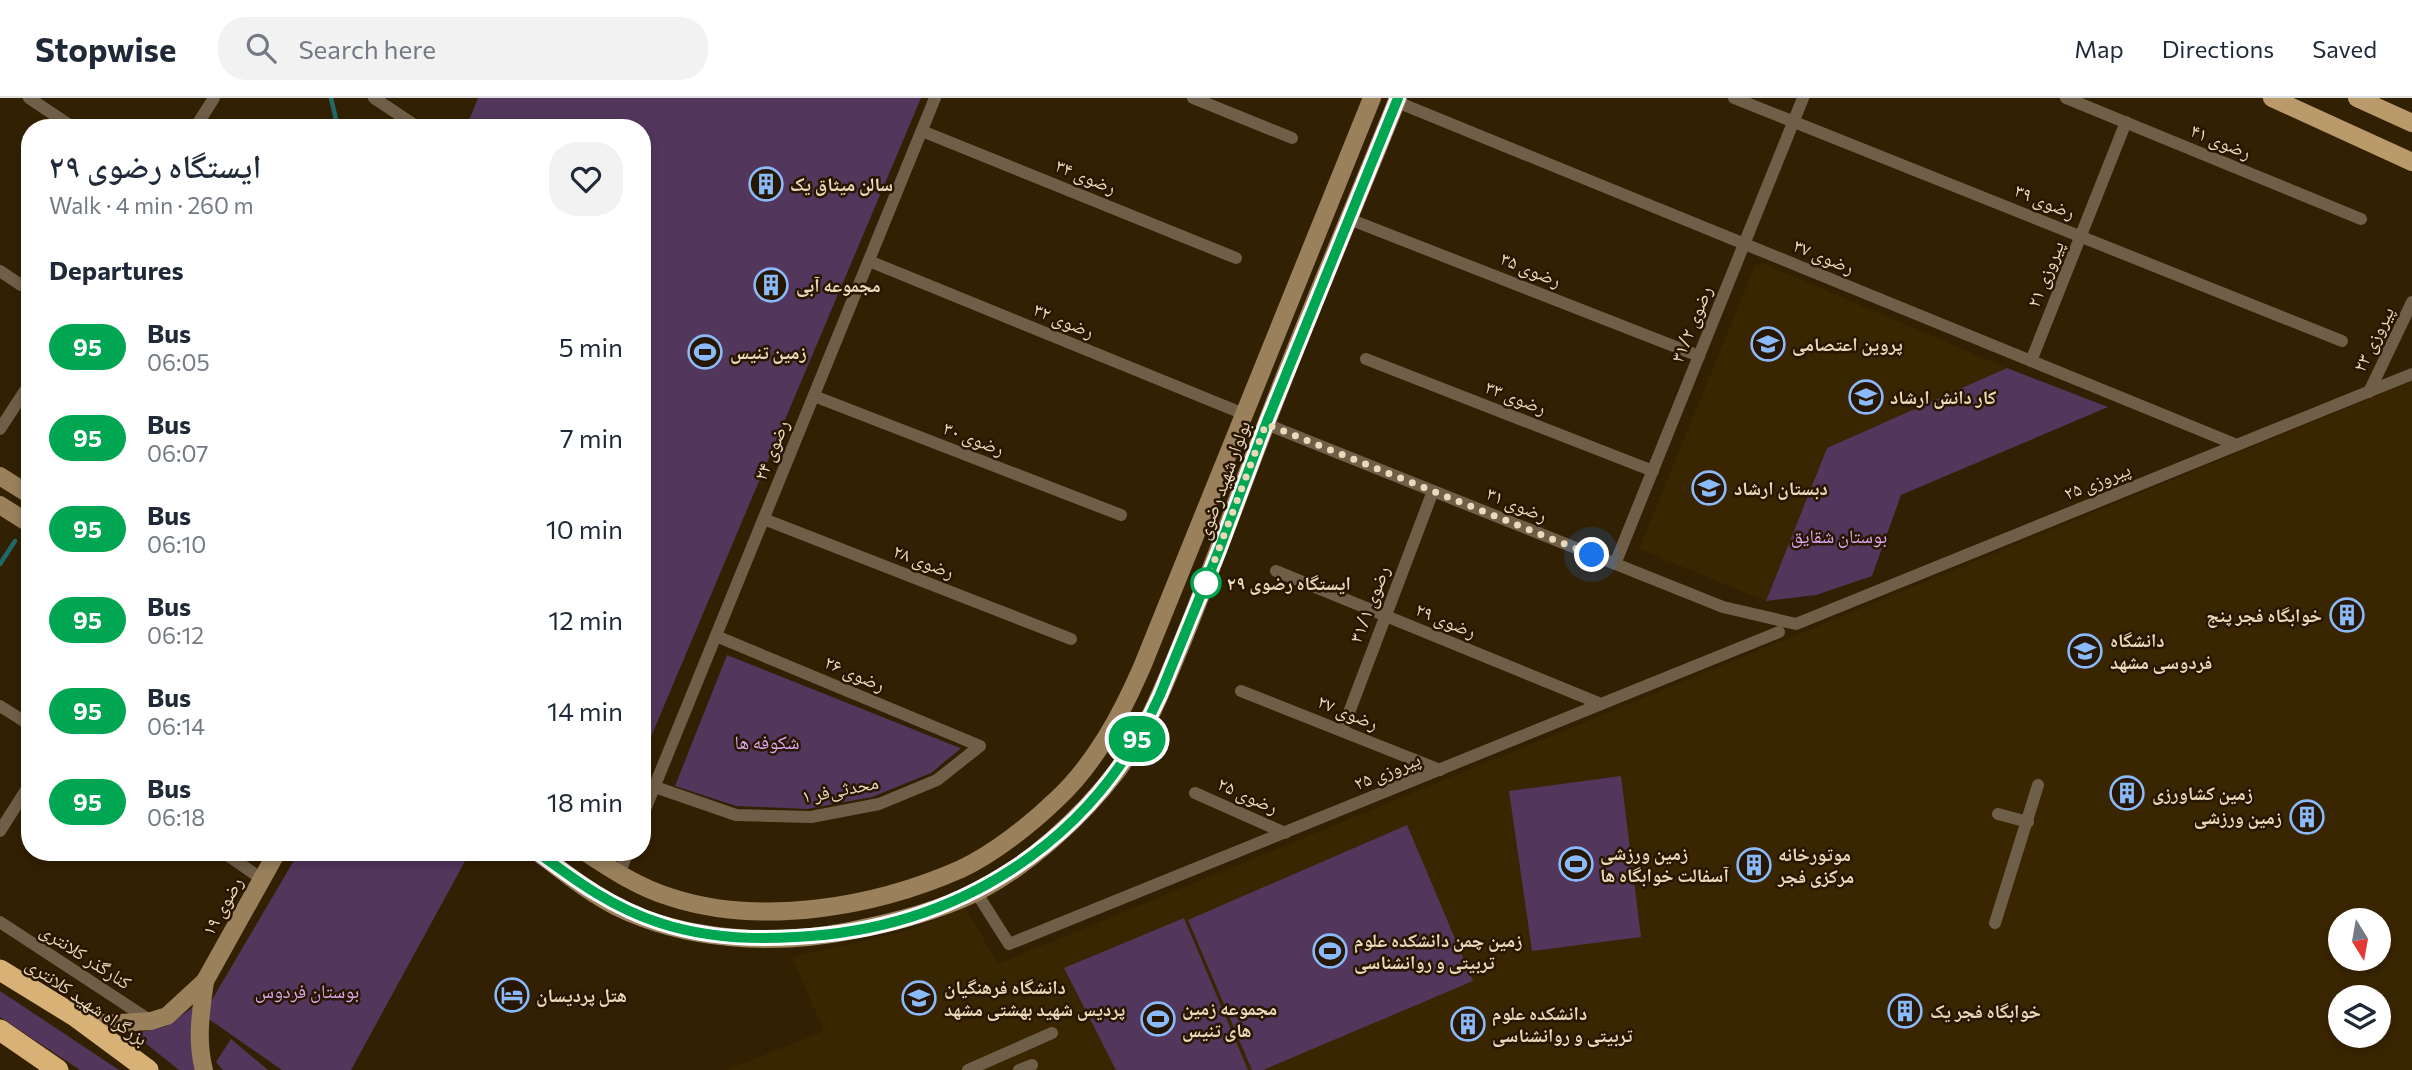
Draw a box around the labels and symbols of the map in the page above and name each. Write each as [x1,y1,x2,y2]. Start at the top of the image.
street label: رضوی ۴۱ [2187,118,2255,164]
street label: رضوی ۳۴ [1052,153,1120,199]
building icon: سالن میثاق یک [747,165,785,203]
place label: سالن میثاق یک [790,172,893,196]
street label: رضوی ۳۹ [2011,178,2079,224]
street label: رضوی ۳۷ [1790,233,1858,279]
street label: پیروزی ۲۱ [2021,237,2069,311]
street label: رضوی ۳۵ [1497,246,1565,292]
building icon: مجموعه آبی [752,266,790,304]
place label: مجموعه آبی [796,273,881,297]
street label: رضوی ۳۱/۲ [1665,282,1717,366]
street label: رضوی ۳۲ [1030,297,1098,343]
street label: پیروزی ۲۳ [2347,302,2399,376]
school or university icon: پروین اعتصامی [1749,325,1787,363]
place label: پروین اعتصامی [1792,332,1903,356]
sports icon: زمین تنیس [686,333,724,371]
place label: زمین تنیس [730,340,807,364]
street label: رضوی ۳۳ [1482,374,1550,420]
school or university icon: کار دانش ارشاد [1847,378,1885,416]
place label: کار دانش ارشاد [1890,385,1997,409]
street label: رضوی ۳۰ [940,415,1008,461]
street label: رضوی ۲۴ [748,416,794,484]
street label: بولوار شهید رضوی [1190,417,1256,543]
street label: پیروزی ۲۵ [2060,457,2134,505]
school or university icon: دبستان ارشاد [1690,469,1728,507]
place label: دبستان ارشاد [1734,476,1828,500]
street label: رضوی ۳۱ [1483,481,1551,527]
park label: بوستان شقایق [1791,524,1887,548]
your location [1574,537,1609,572]
street label: رضوی ۲۸ [890,538,958,584]
street label: رضوی ۳۱/۱ [1343,562,1395,646]
marker: ایستگاه رضوی ۲۹ [1191,568,1221,598]
place label: ایستگاه رضوی ۲۹ [1227,571,1351,595]
building icon: خوابگاه فجر پنج [2328,596,2366,634]
street label: رضوی ۲۹ [1412,597,1480,643]
place label: خوابگاه فجر پنج [2206,603,2322,628]
place label: دانشگاه فردوسی مشهد [2110,628,2212,674]
school or university icon: دانشگاه فردوسی مشهد [2066,632,2104,670]
street label: رضوی ۲۶ [821,650,889,696]
street label: رضوی ۲۷ [1314,689,1382,735]
line badge: 95 [1106,716,1168,762]
park label: شکوفه ها [735,730,799,754]
street label: پیروزی ۲۵ [1350,747,1424,795]
street label: محدثی‌فر ۱ [800,770,880,808]
street label: رضوی ۲۵ [1214,771,1282,819]
building icon: زمین کشاورزی [2108,774,2146,812]
place label: زمین کشاورزی [2152,781,2253,805]
building icon: زمین ورزشی [2288,798,2326,836]
place label: زمین ورزشی [2194,805,2282,829]
place label: زمین ورزشی آسفالت خوابگاه ها [1600,841,1730,887]
place label: موتورخانه مرکزی فجر [1777,842,1854,888]
sports icon: زمین ورزشی آسفالت خوابگاه ها [1557,845,1595,883]
building icon: موتورخانه مرکزی فجر [1735,846,1773,884]
street label: رضوی ۱۹ [196,872,248,940]
north arrow [2328,908,2390,971]
street label: کنارگذر کلانتری [36,918,136,995]
place label: زمین چمن دانشکده علوم تربیتی و روانشناسی [1354,928,1522,974]
sports icon: زمین چمن دانشکده علوم تربیتی و روانشناسی [1311,932,1349,970]
street label: بزرگراه شهید کلانتری [21,951,153,1051]
place label: دانشگاه فرهنگیان پردیس شهید بهشتی مشهد [944,975,1126,1021]
hotel icon: هتل پردیسان [493,976,531,1014]
park label: بوستان فردوس [255,979,359,1003]
school or university icon: دانشگاه فرهنگیان پردیس شهید بهشتی مشهد [900,979,938,1017]
place label: هتل پردیسان [536,983,627,1007]
building icon: خوابگاه فجر یک [1886,992,1924,1030]
place label: مجموعه زمین های تنیس [1182,996,1277,1042]
place label: خوابگاه فجر یک [1930,999,2041,1023]
sports icon: مجموعه زمین های تنیس [1139,1000,1177,1038]
place label: دانشکده علوم تربیتی و روانشناسی [1492,1001,1634,1047]
building icon: دانشکده علوم تربیتی و روانشناسی [1449,1005,1487,1043]

